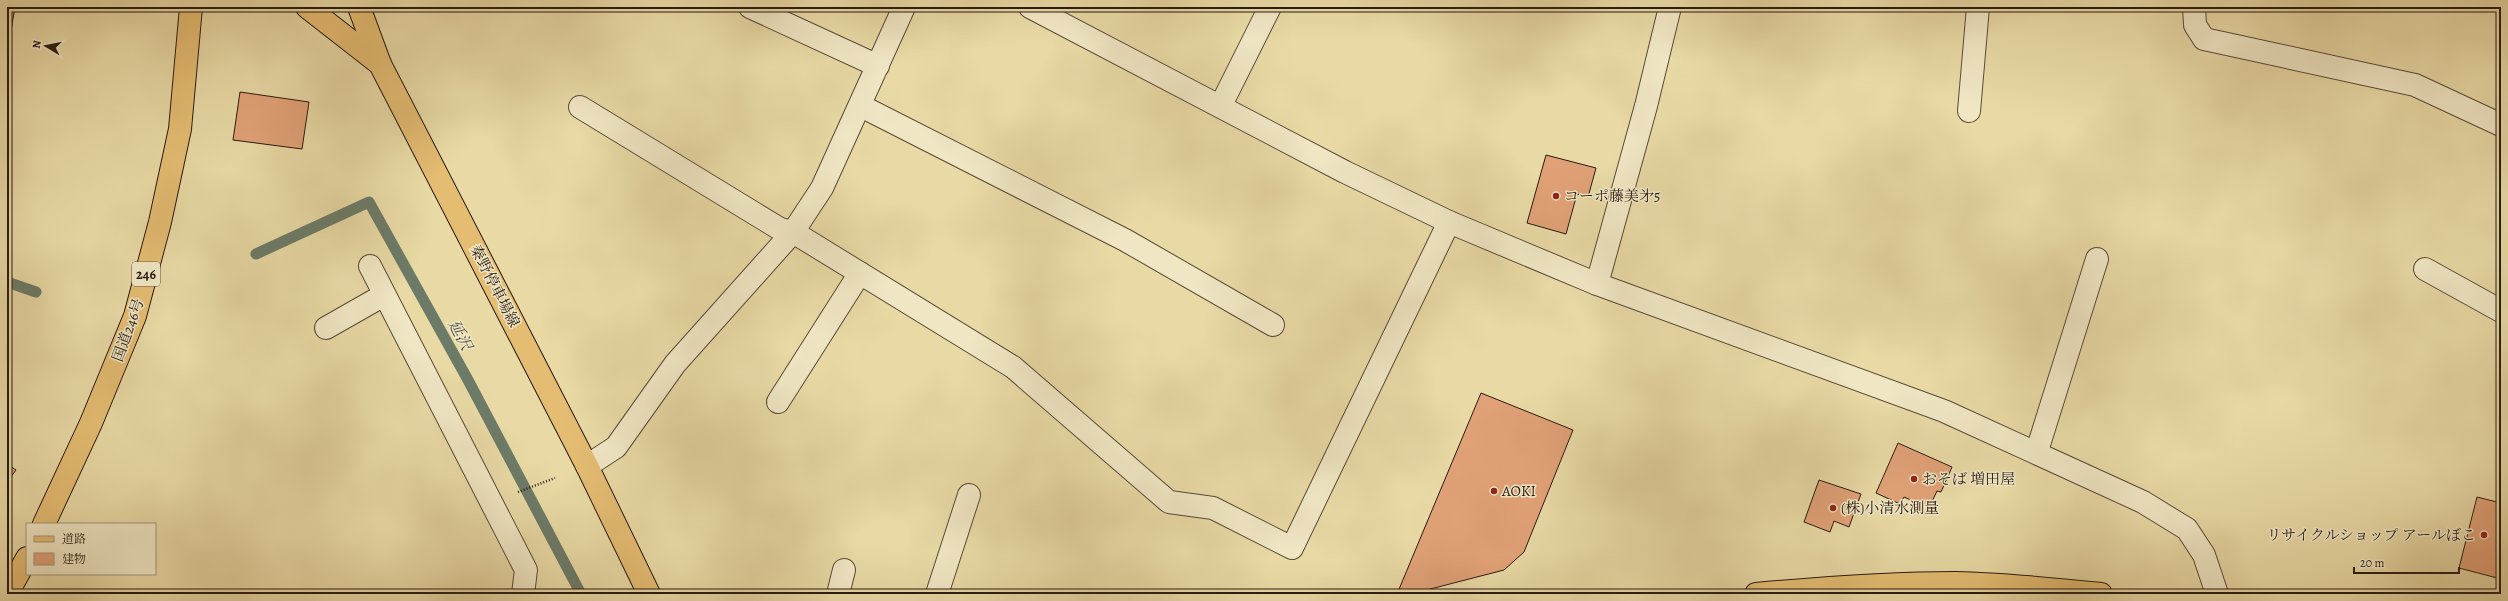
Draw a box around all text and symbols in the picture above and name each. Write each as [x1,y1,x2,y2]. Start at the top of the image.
north arrow [26,26,66,66]
text: N [29,39,45,50]
place label: コーポ藤美㐧5 [1564,186,1660,206]
marker: コーポ藤美㐧5 [1551,191,1561,201]
street label: 秦野停車場線 [466,241,524,331]
road number: 246 [132,262,160,286]
street label: 国道246号 [107,296,149,364]
water label: 延沢 [443,316,478,356]
place label: おそば 増田屋 [1922,469,2015,489]
marker: おそば 増田屋 [1909,474,1919,484]
place label: AOKI [1501,481,1536,501]
marker: AOKI [1489,486,1499,496]
place label: (株)小清水測量 [1841,498,1939,518]
marker: (株)小清水測量 [1828,503,1838,513]
legend [26,523,156,575]
place label: リサイクルショップ アールぼこ [2267,525,2476,545]
marker: リサイクルショップ アールぼこ [2479,530,2489,540]
text: 道路 [62,531,86,547]
scale bar [2354,549,2459,575]
text: 建物 [62,551,86,567]
text: 20 m [2360,555,2384,571]

